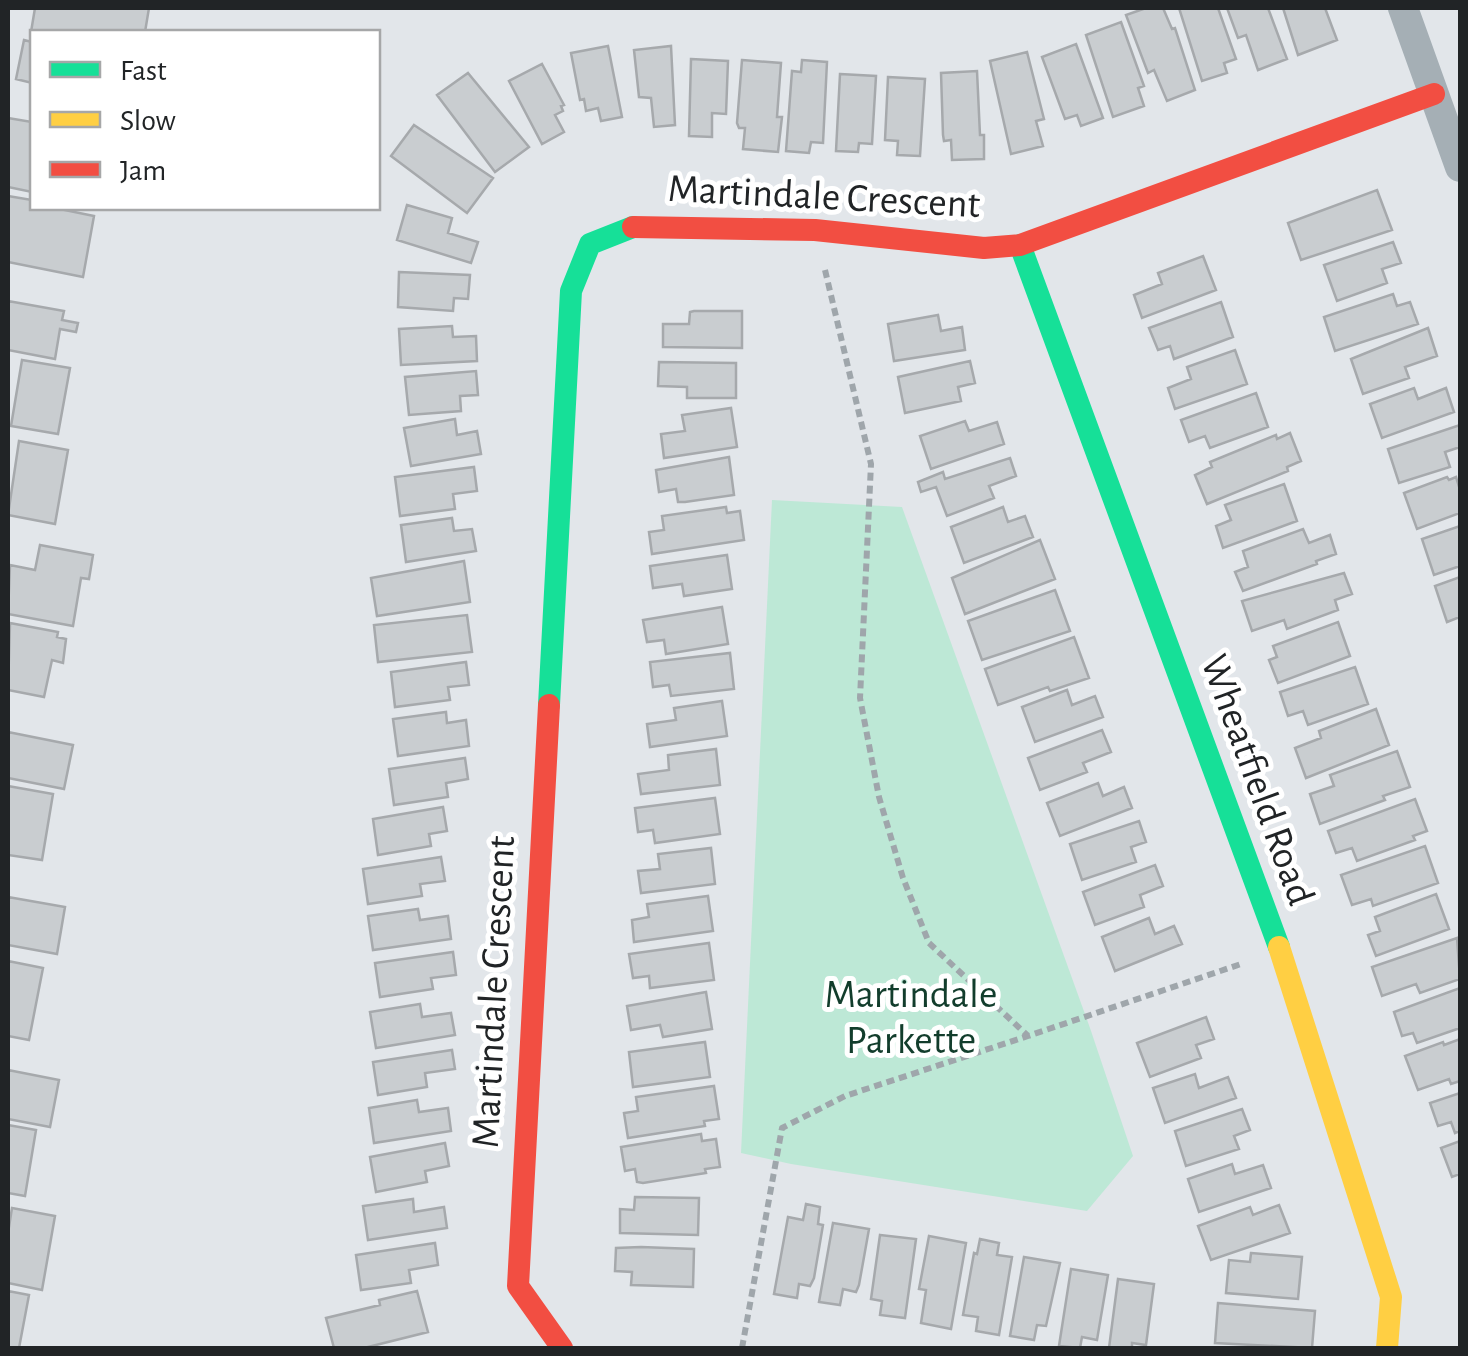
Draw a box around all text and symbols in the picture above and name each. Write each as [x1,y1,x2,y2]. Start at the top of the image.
legend [30,30,380,210]
text: Fast [120,56,167,86]
text: Slow [120,106,176,136]
text: Jam [120,156,166,186]
street label: Martindale Crescent [667,169,981,225]
street label: Wheatfield Road [1193,649,1321,911]
street label: Martindale Crescent [466,835,522,1149]
park label: Martindale Parkette [825,975,997,1061]

